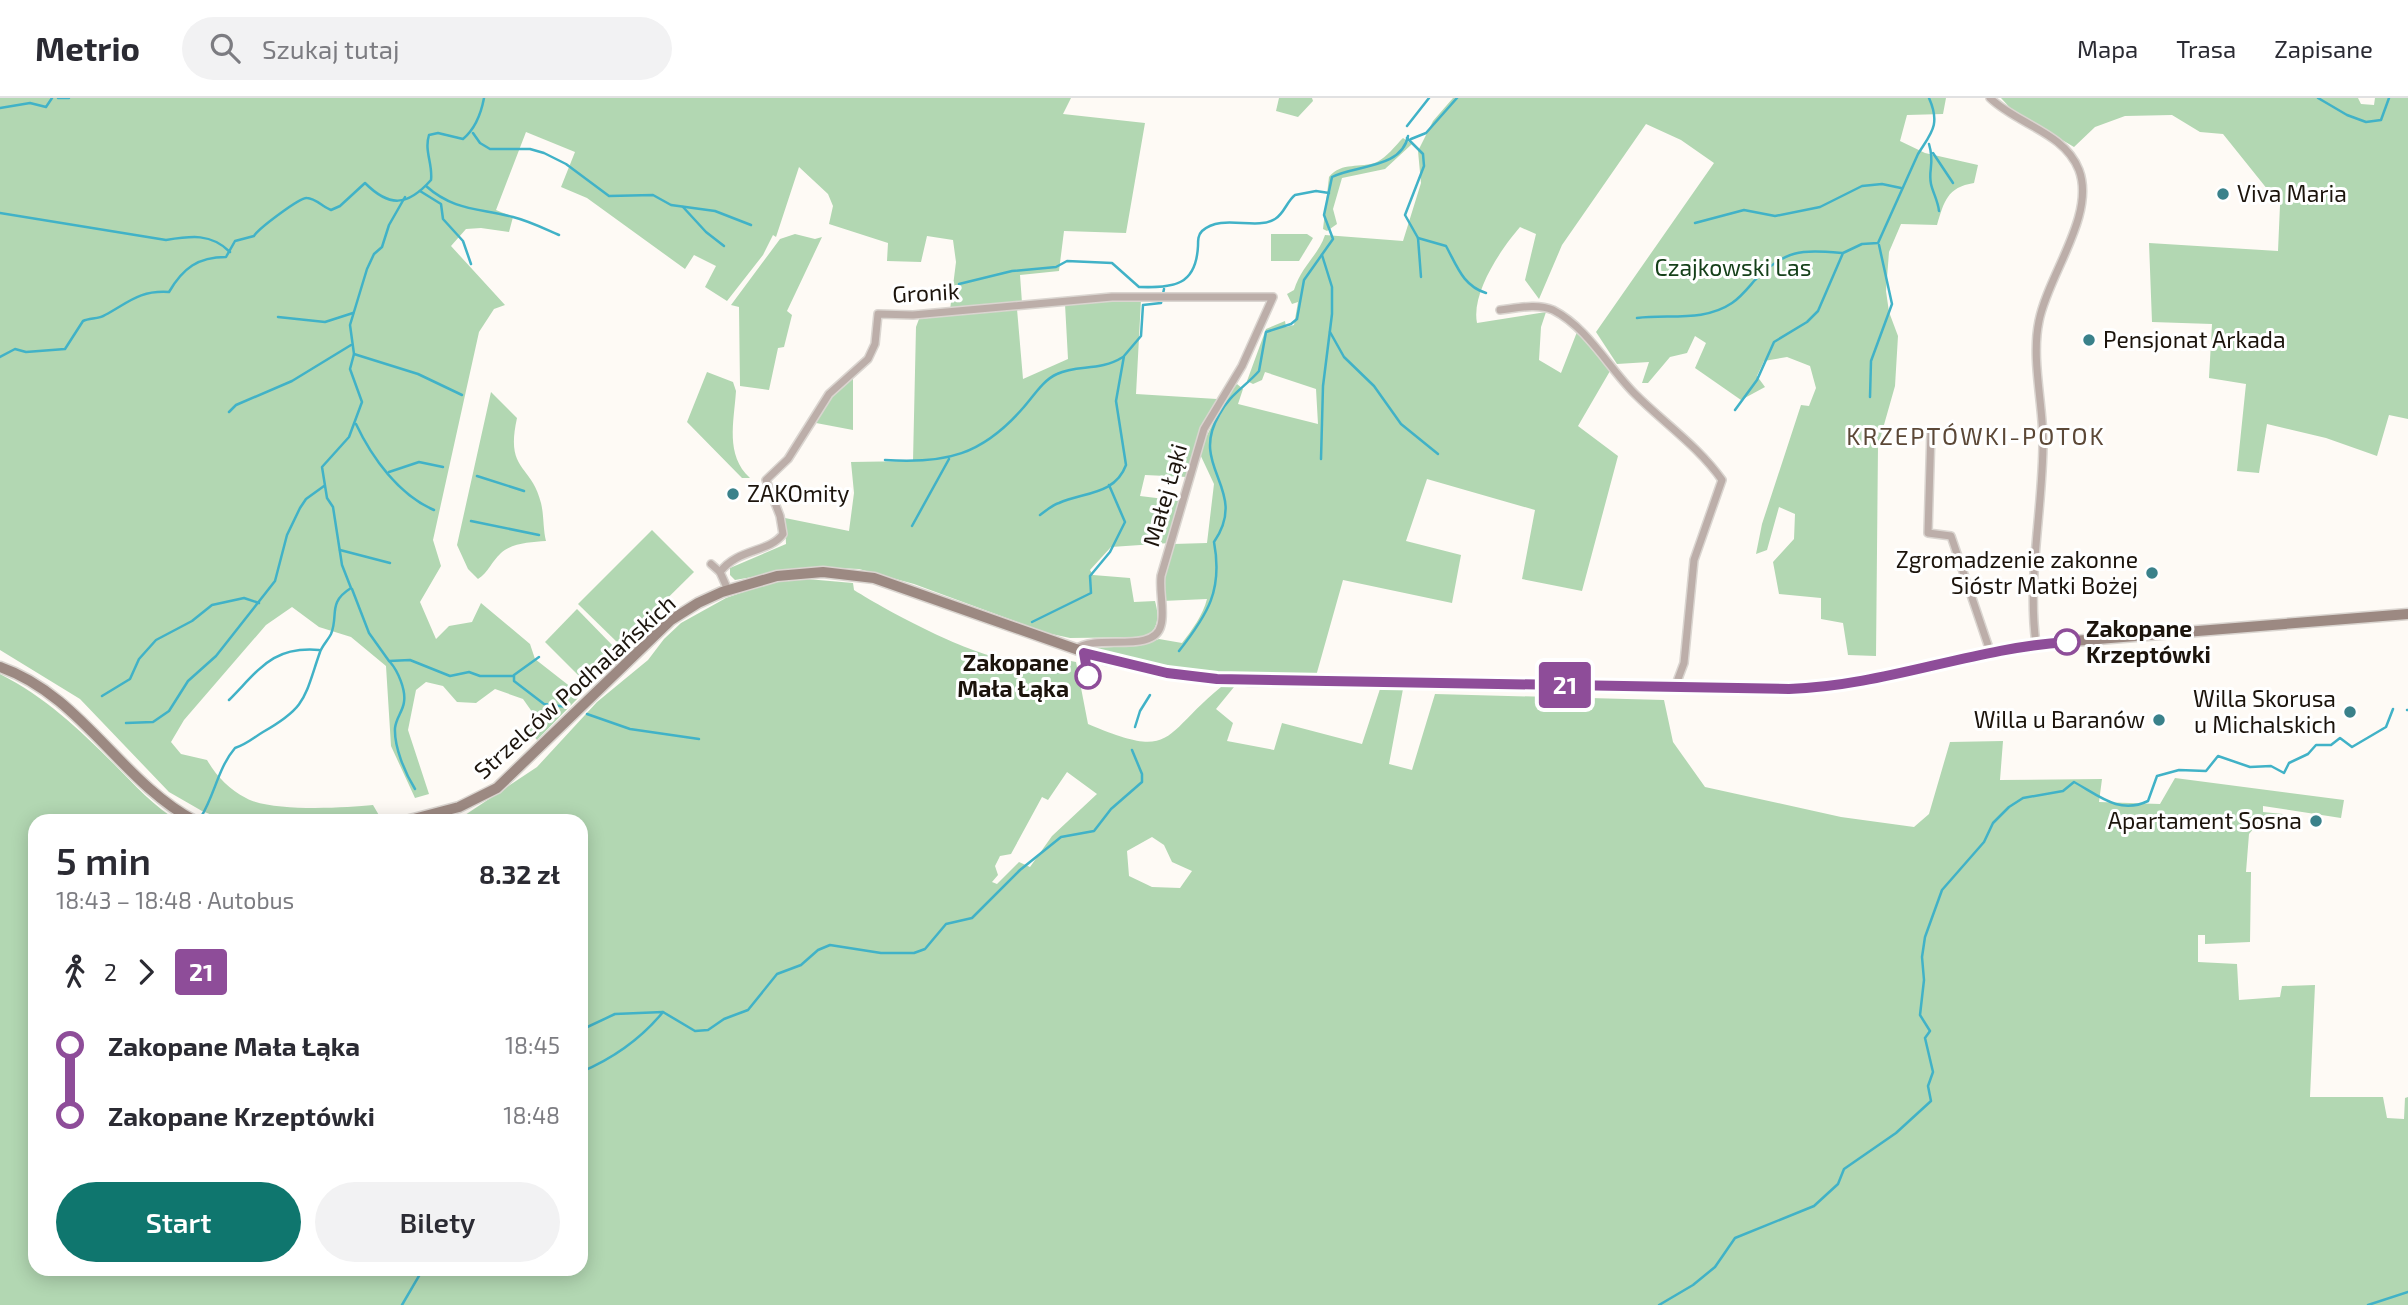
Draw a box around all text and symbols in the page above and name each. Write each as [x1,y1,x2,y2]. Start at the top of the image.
search box [182,17,672,80]
text: Metrio [35,28,140,68]
icon: search [206,29,244,67]
text: Szukaj tutaj [262,33,399,64]
text: Mapa [2077,34,2138,63]
text: Trasa [2176,34,2236,63]
text: Zapisane [2274,34,2373,63]
place label: Viva Maria [2237,179,2347,207]
marker: Viva Maria [2215,186,2231,202]
park label: Czajkowski Las [1655,253,1811,281]
street label: Gronik [892,276,961,308]
place label: Pensjonat Arkada [2103,325,2286,353]
marker: Pensjonat Arkada [2081,332,2097,348]
district label: KRZEPTÓWKI-POTOK [1846,421,2106,450]
street label: Małej Łąki [1136,440,1192,549]
place label: ZAKOmity [747,479,850,507]
marker: ZAKOmity [725,486,741,502]
place label: Zgromadzenie zakonne Sióstr Matki Bożej [1896,545,2138,599]
marker: Zgromadzenie zakonne Sióstr Matki Bożej [2144,565,2160,581]
street label: Strzelców Podhalańskich [468,588,681,784]
place label: Zakopane Krzeptówki [2086,614,2211,668]
marker: Zakopane Krzeptówki [2054,629,2080,655]
place label: Zakopane Mała Łąka [957,648,1069,702]
line badge: 21 [1534,662,1596,708]
marker: Zakopane Mała Łąka [1075,663,1101,689]
text: 21 [1553,670,1577,699]
place label: Willa Skorusa u Michalskich [2193,684,2336,738]
marker: Willa Skorusa u Michalskich [2342,704,2358,720]
place label: Willa u Baranów [1974,705,2145,733]
marker: Willa u Baranów [2151,712,2167,728]
place label: Apartament Sosna [2108,806,2302,834]
marker: Apartament Sosna [2308,813,2324,829]
text: 5 min [56,837,151,883]
text: 8.32 zł [479,858,560,889]
text: 18:43 – 18:48 · Autobus [56,886,294,914]
icon: walk [56,953,94,991]
icon: forward [127,953,165,991]
text: 21 [189,957,213,986]
text: 2 [104,958,117,986]
text: Zakopane Mała Łąka [108,1030,360,1061]
text: 18:45 [505,1031,560,1059]
text: Zakopane Krzeptówki [108,1100,375,1131]
text: 18:48 [503,1101,560,1129]
button: Start [56,1182,301,1262]
button: Bilety [315,1182,560,1262]

